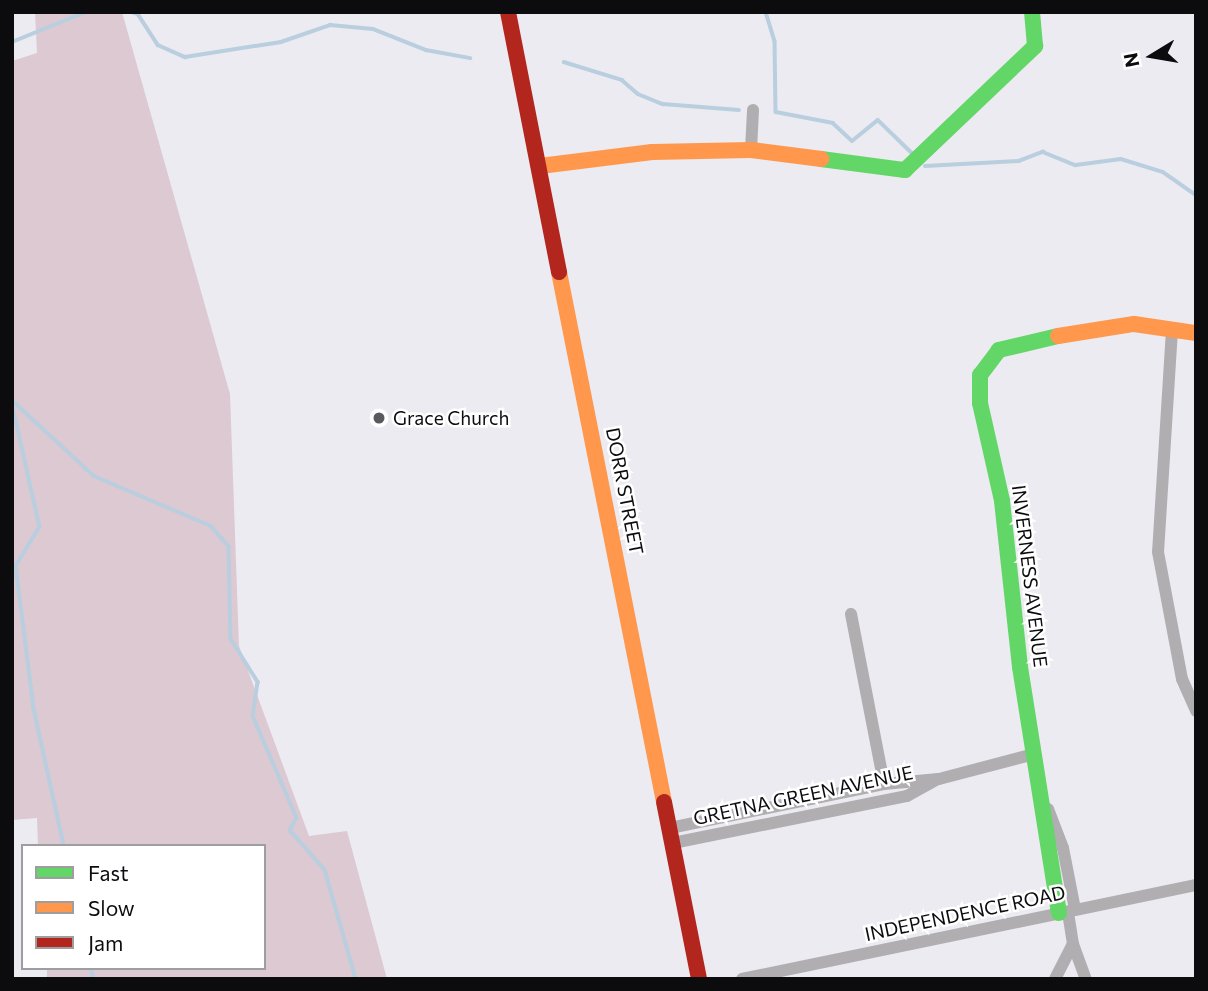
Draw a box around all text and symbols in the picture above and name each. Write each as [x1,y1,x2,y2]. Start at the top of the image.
north arrow [1117,21,1187,91]
text: N [1118,51,1144,69]
place label: Grace Church [393,407,509,429]
marker: Grace Church [371,410,387,426]
street label: DORR STREET [601,425,649,557]
street label: INVERNESS AVENUE [1007,483,1053,669]
street label: GRETNA GREEN AVENUE [691,761,915,829]
legend [21,844,266,970]
text: Fast [88,860,129,885]
street label: INDEPENDENCE ROAD [863,881,1067,945]
text: Slow [88,895,135,920]
text: Jam [88,930,123,955]

